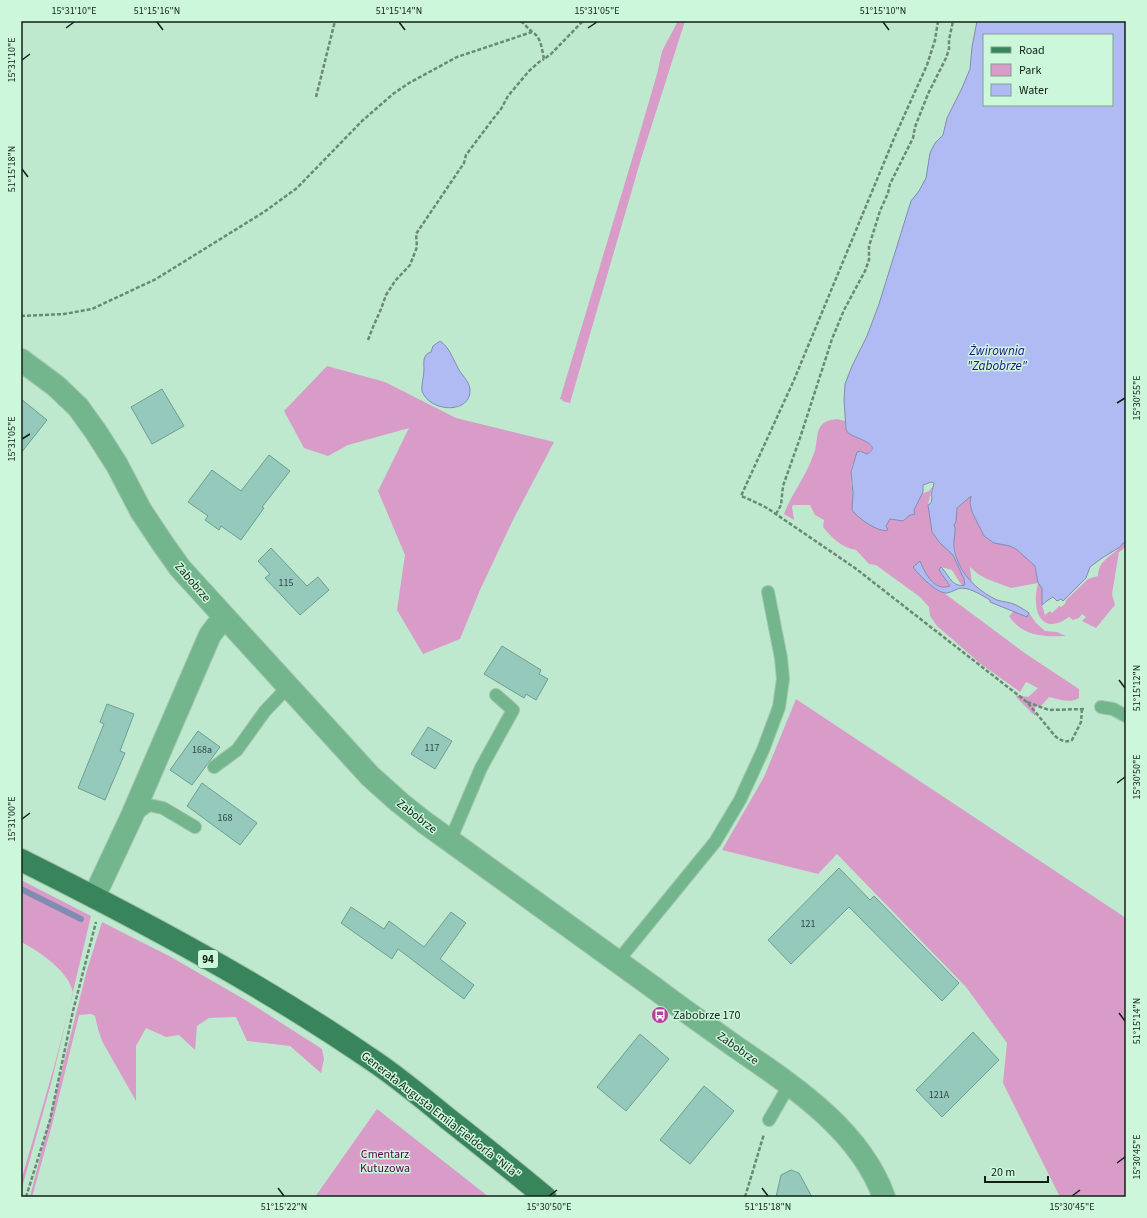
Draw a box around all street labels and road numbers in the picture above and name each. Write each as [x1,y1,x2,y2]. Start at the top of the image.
street label: Zabobrze [171,559,215,606]
street label: Zabobrze [393,795,441,838]
road number: 94 [198,950,218,968]
street label: Zabobrze [714,1028,762,1069]
street label: Generała Augusta Emila Fieldorfa "Nila" [357,1048,524,1183]

